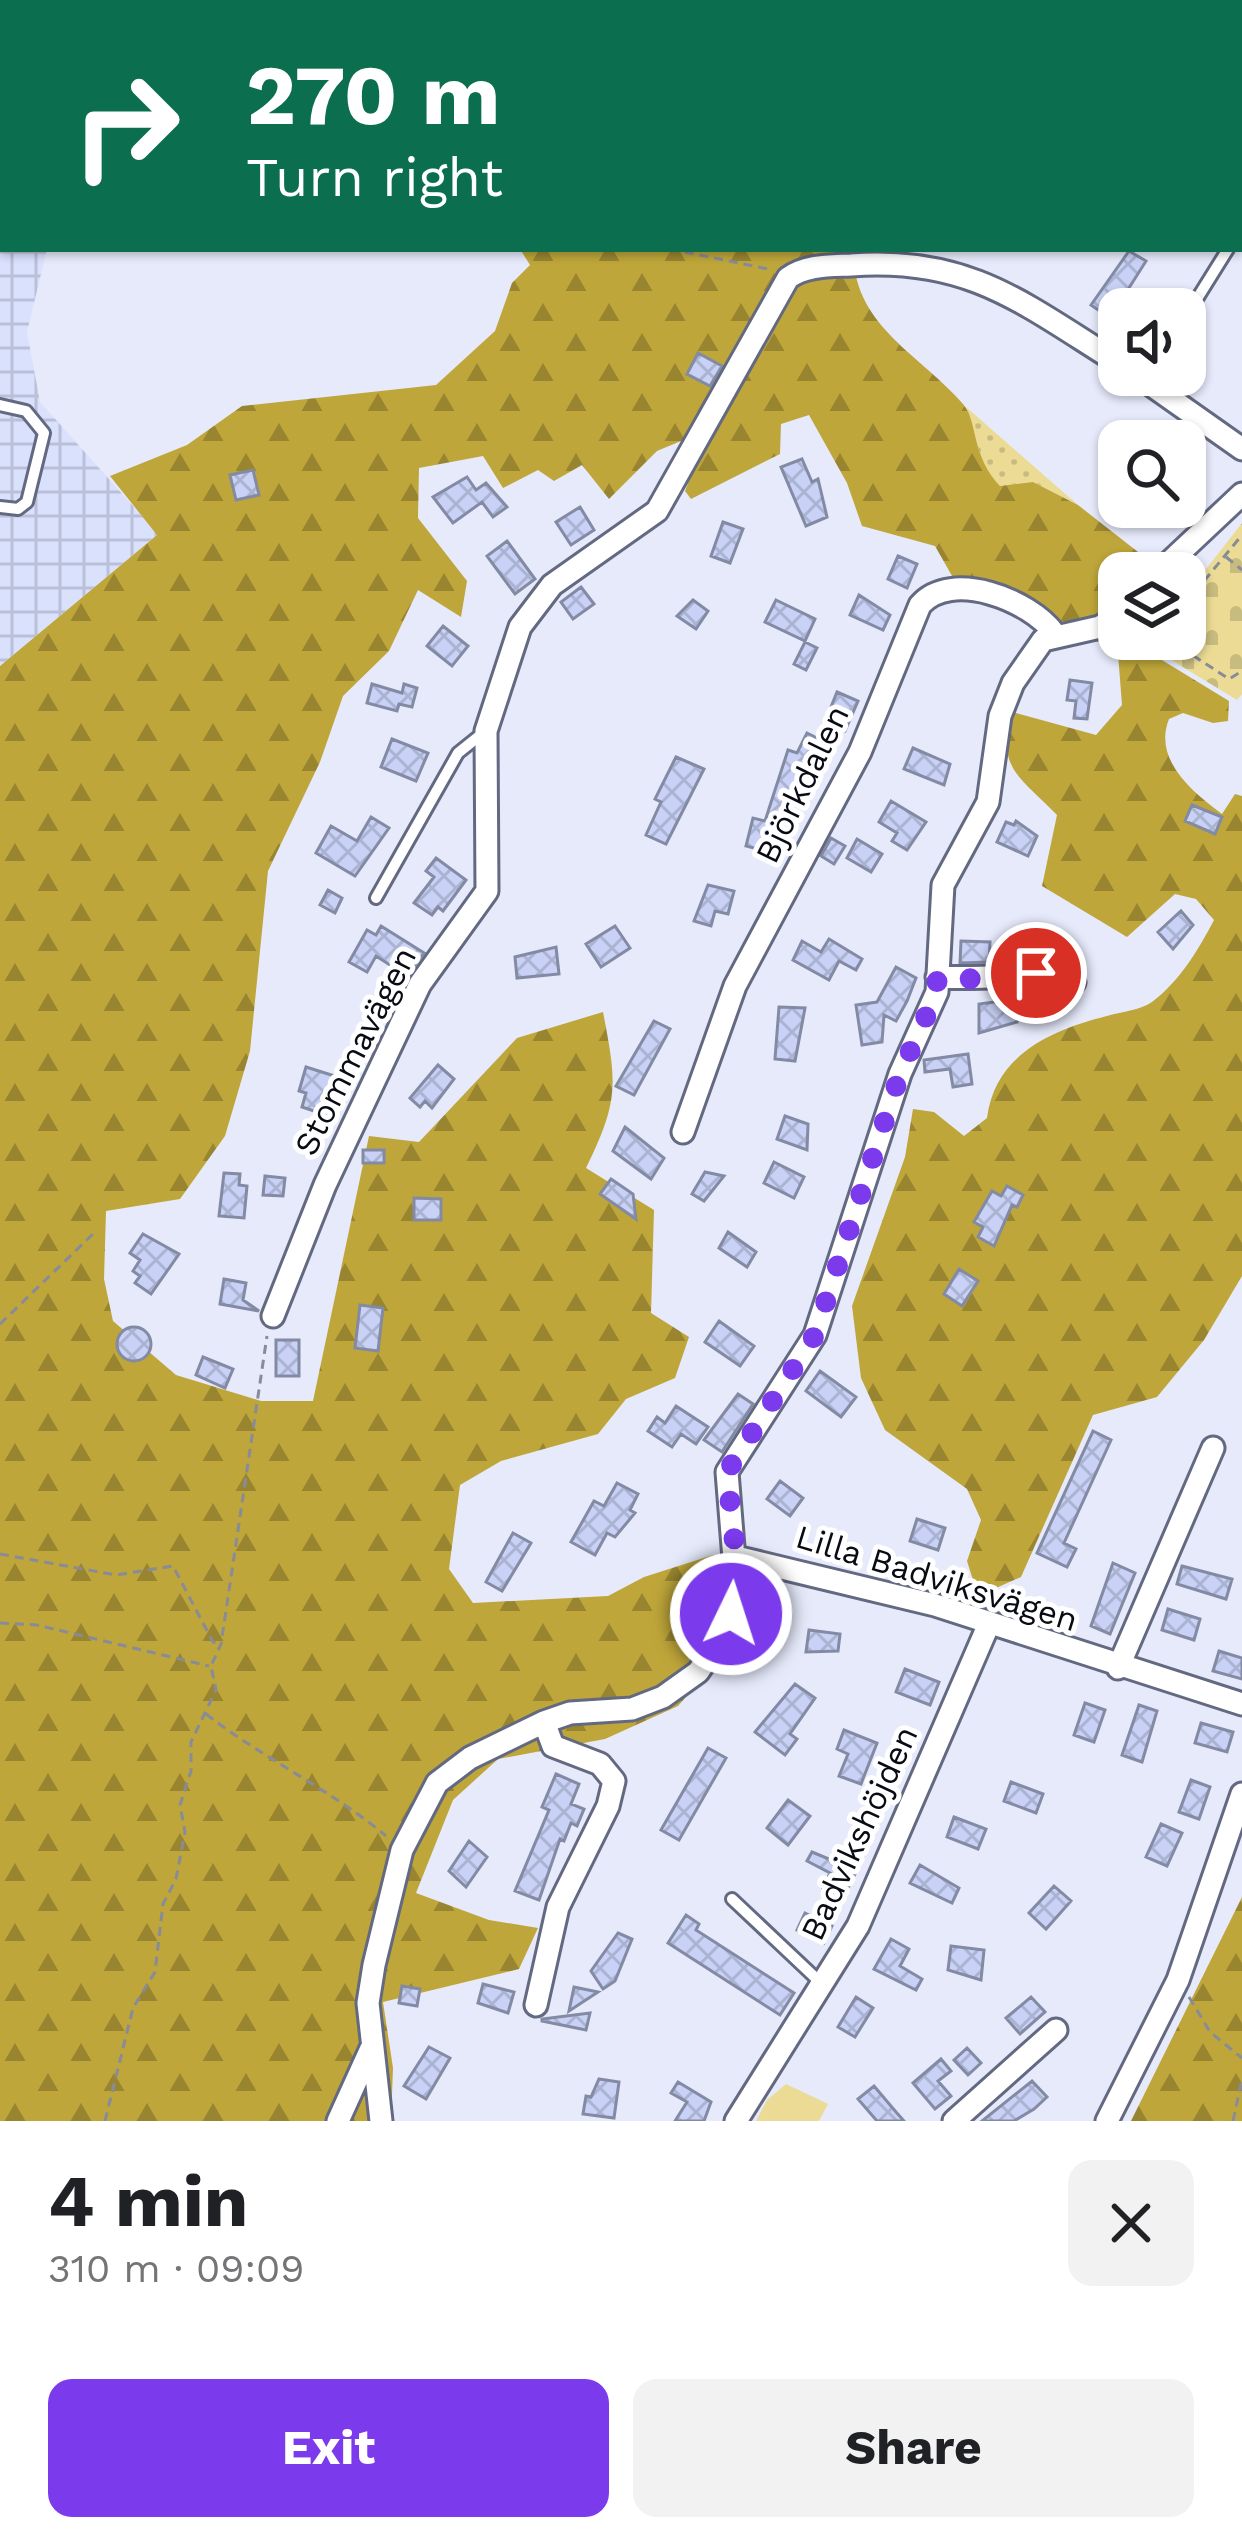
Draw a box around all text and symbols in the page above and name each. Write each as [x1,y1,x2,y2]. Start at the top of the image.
text: 270 m [246,46,501,144]
icon: right [48,48,204,204]
text: Turn right [246,146,503,209]
map controls [1098,288,1206,660]
button: sound [1098,288,1206,396]
button: search [1098,420,1206,528]
button: layers [1098,552,1206,660]
street label: Björkdalen [747,699,857,869]
pin [985,922,1087,1024]
street label: Stommavägen [286,940,424,1162]
icon: arrive [1003,940,1069,1006]
street label: Lilla Badviksvägen [791,1517,1083,1639]
position arrow [668,1551,794,1677]
street label: Badvikshöjden [792,1720,926,1946]
text: 4 min [48,2159,248,2243]
button: close [1068,2160,1194,2286]
text: 310 m · 09:09 [48,2246,304,2291]
button: Exit [48,2379,609,2517]
button: Share [633,2379,1194,2517]

